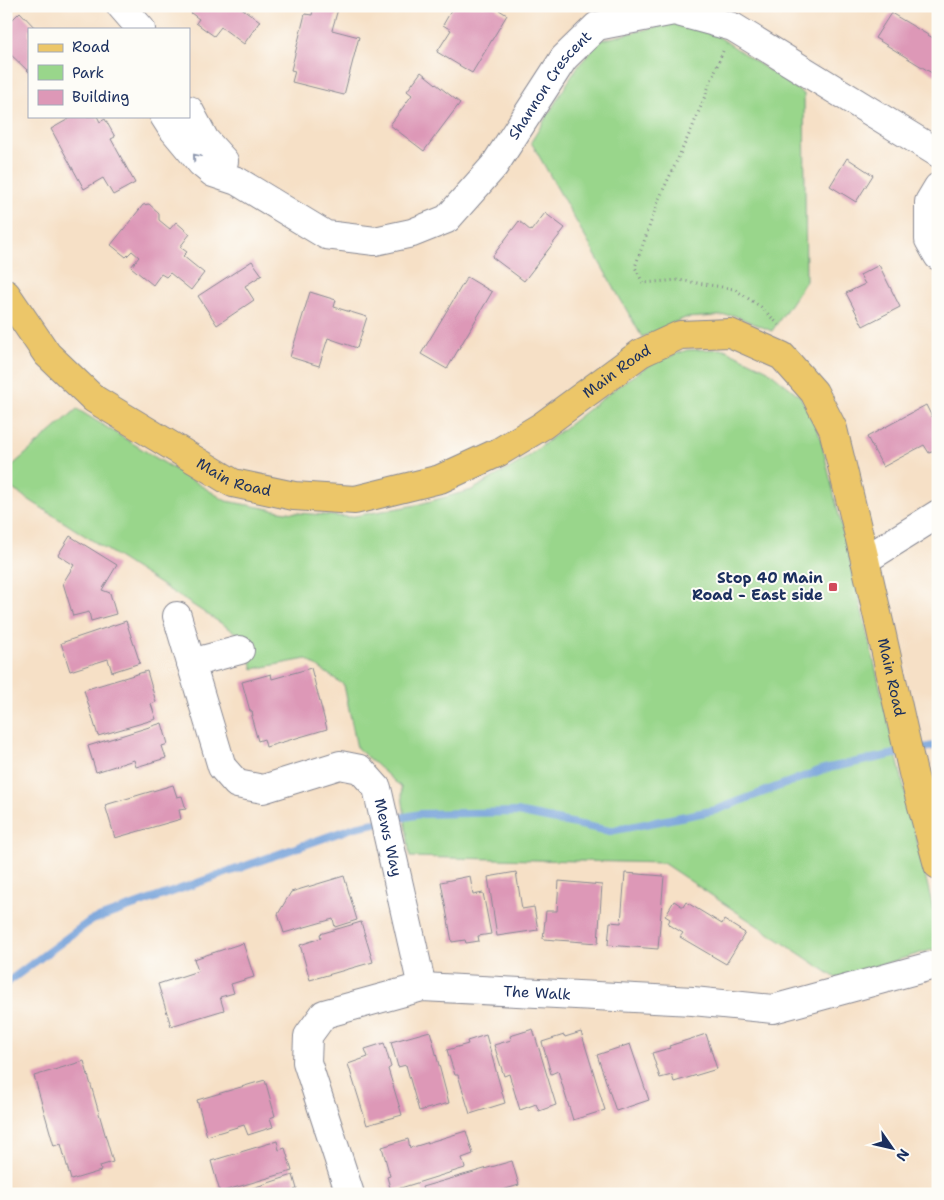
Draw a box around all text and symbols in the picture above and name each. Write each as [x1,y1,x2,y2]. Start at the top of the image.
street label: Shannon Crescent [504,27,596,144]
legend [28,28,190,118]
text: Road [72,37,110,57]
text: Park [72,63,104,83]
text: Building [72,87,129,107]
one-way arrow [193,153,202,162]
street label: Main Road [579,340,654,403]
street label: Main Road [193,453,273,501]
place label: Stop 40 Main Road - East side [692,568,823,605]
marker: Stop 40 Main Road - East side [827,581,839,593]
street label: Main Road [873,636,910,719]
street label: Mews Way [370,797,407,878]
street label: The Walk [503,981,571,1005]
north arrow [866,1122,916,1172]
text: N [892,1146,913,1165]

